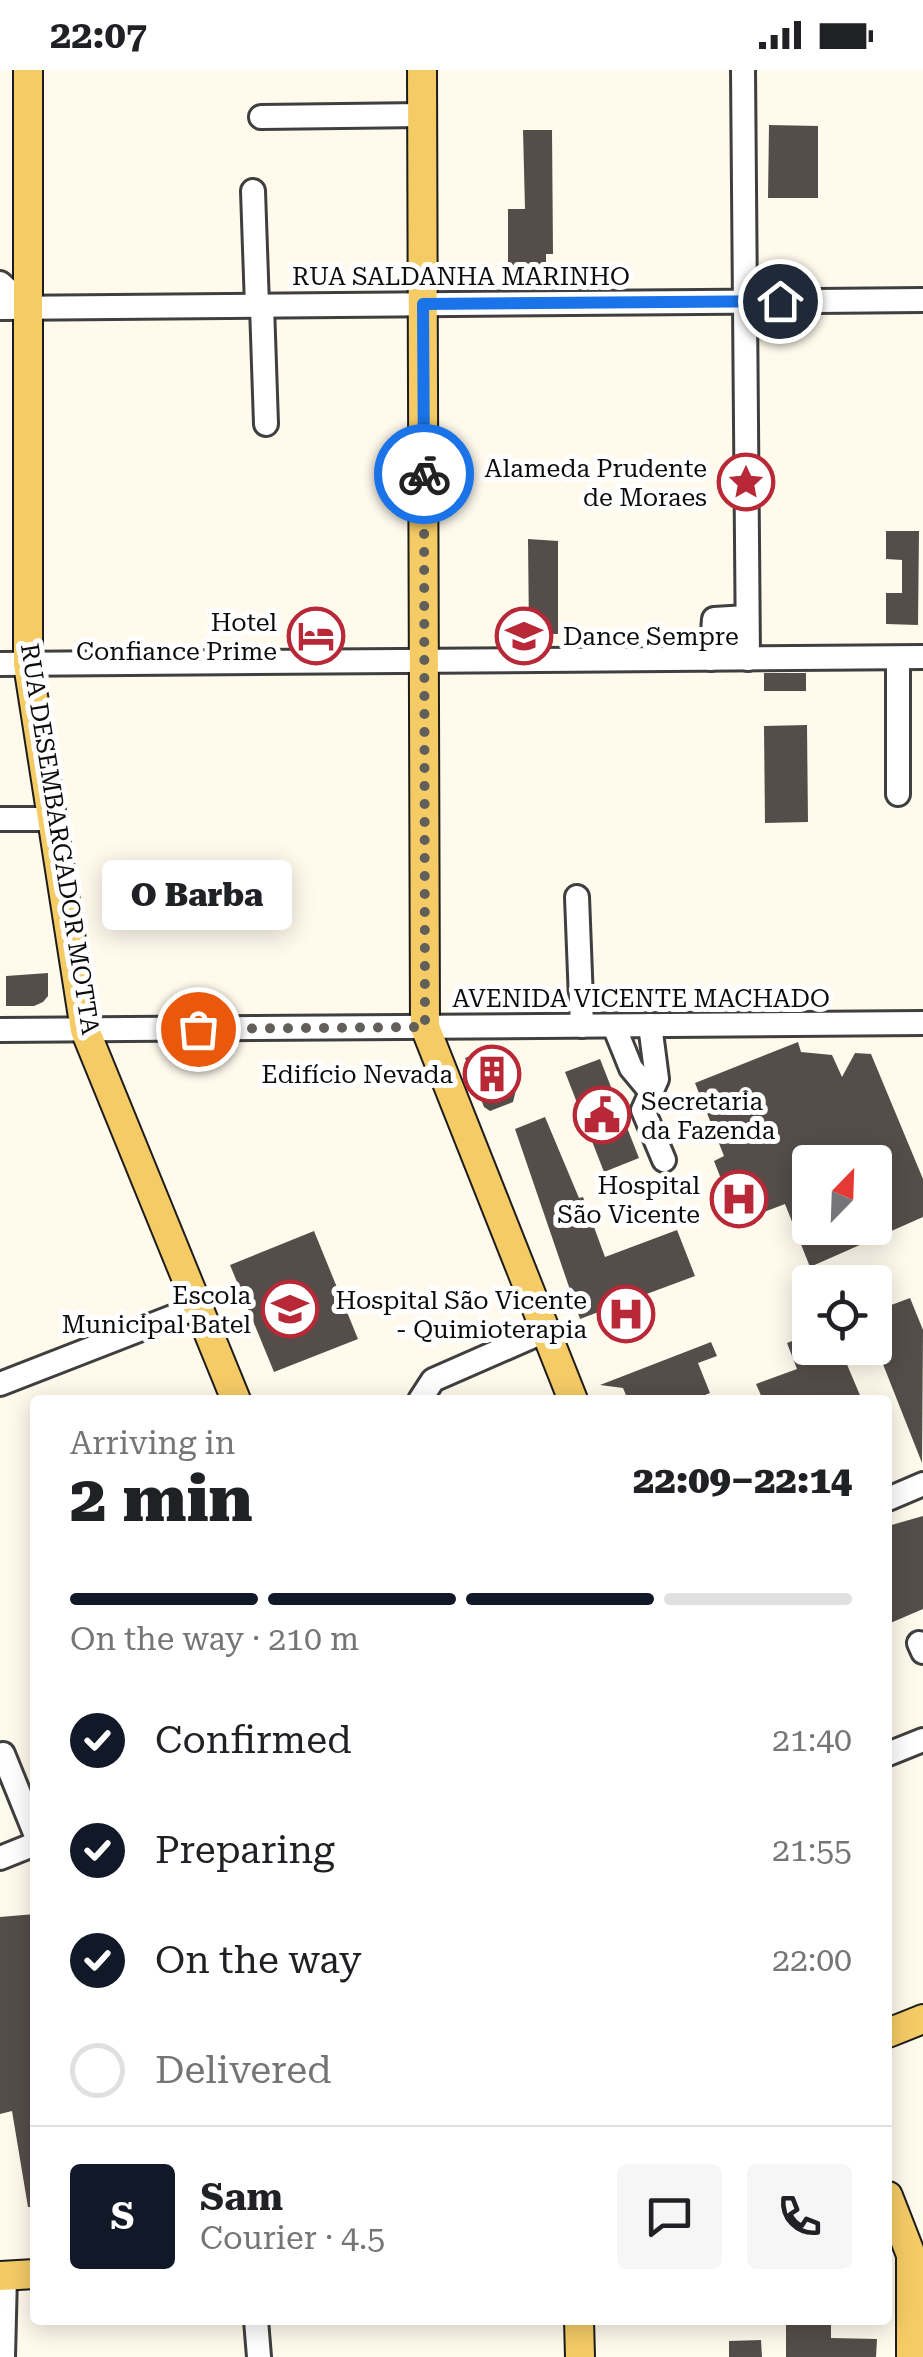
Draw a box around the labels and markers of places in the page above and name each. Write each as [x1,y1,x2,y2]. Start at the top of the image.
pin [738,259,823,344]
place icon: Alameda Prudente de Moraes [716,452,776,512]
place label: Alameda Prudente de Moraes [485,454,707,512]
hotel icon: Hotel Confiance Prime [286,606,346,666]
school or university icon: Dance Sempre [494,606,554,666]
place label: Hotel Confiance Prime [76,608,277,666]
place label: Dance Sempre [563,622,739,651]
callout: O Barba [103,859,293,929]
pin [156,987,241,1072]
building icon: Edifício Nevada [462,1044,522,1104]
place label: Edifício Nevada [262,1060,453,1089]
public building icon: Secretaria da Fazenda [572,1085,632,1145]
place label: Secretaria da Fazenda [641,1087,776,1145]
hospital icon: Hospital São Vicente [709,1169,769,1229]
place label: Hospital São Vicente [557,1171,700,1229]
school or university icon: Escola Municipal Batel [260,1279,320,1339]
place label: Escola Municipal Batel [62,1281,251,1339]
hospital icon: Hospital São Vicente - Quimioterapia [596,1284,656,1344]
place label: Hospital São Vicente - Quimioterapia [335,1286,587,1344]

